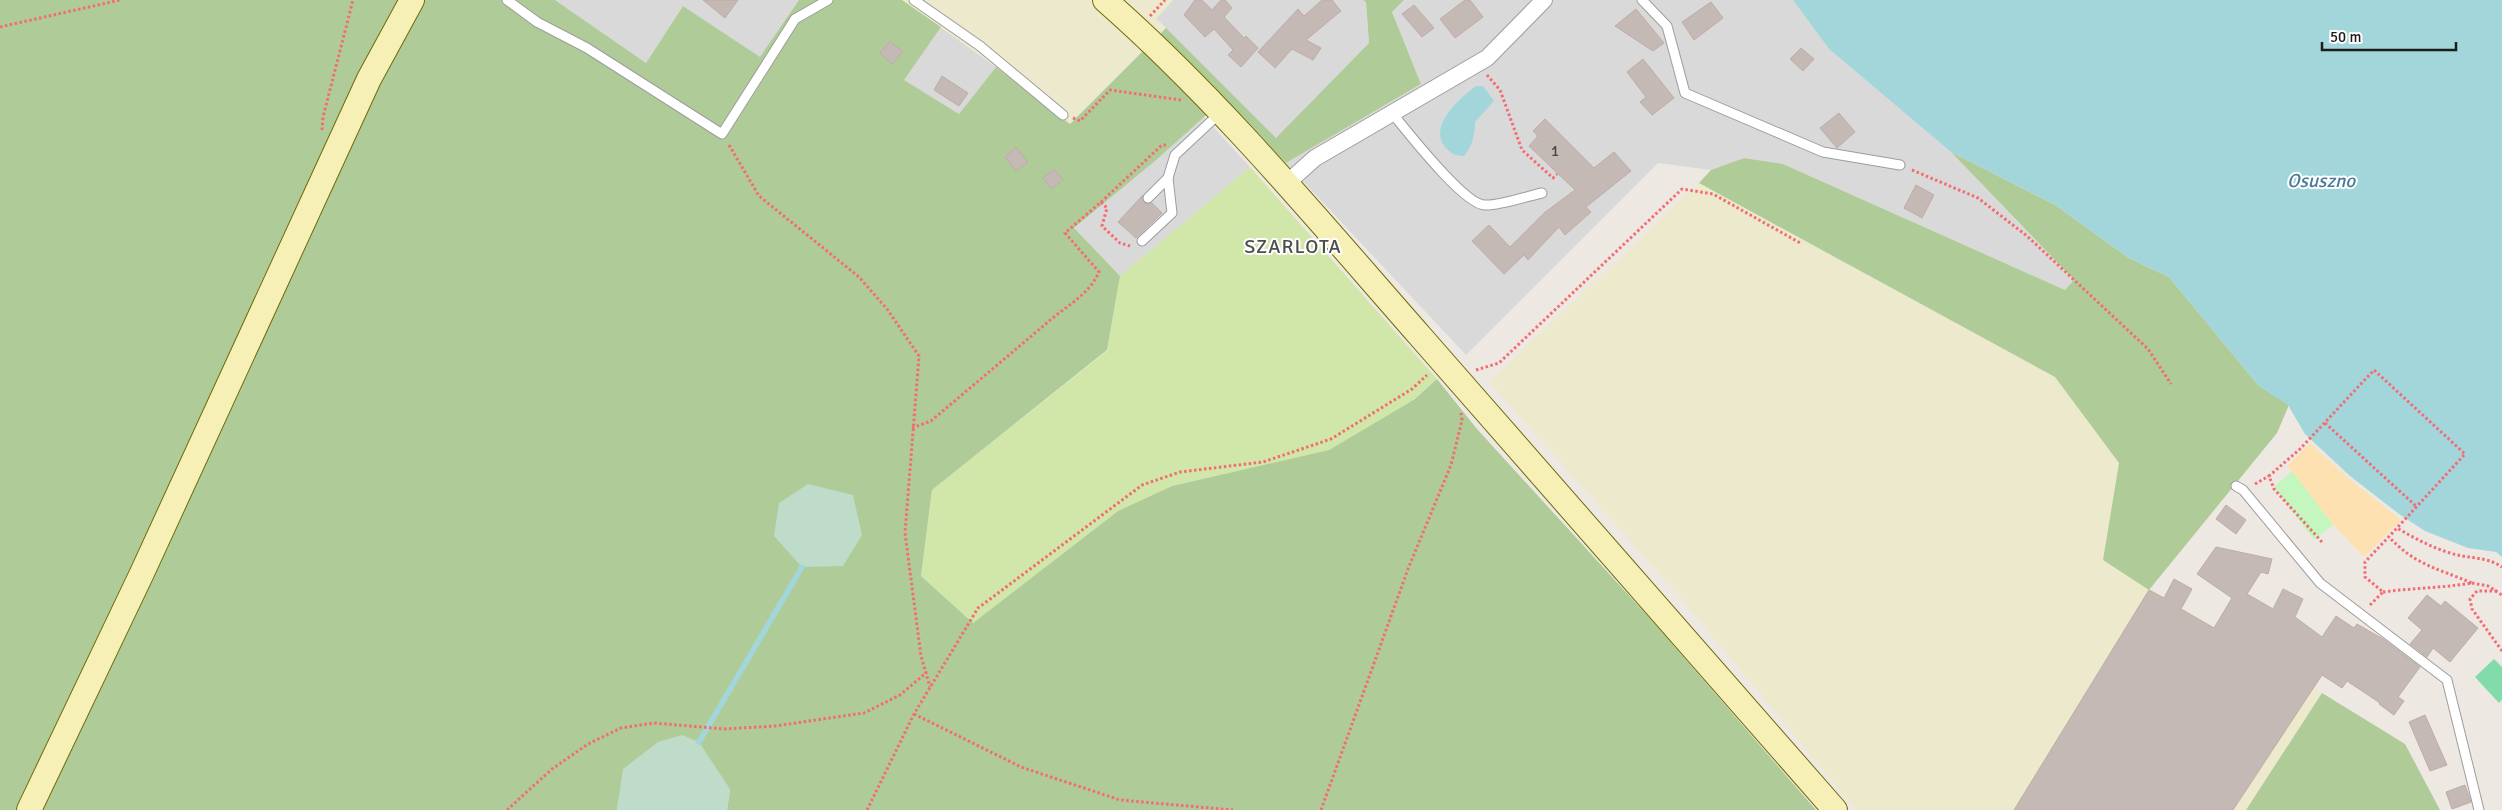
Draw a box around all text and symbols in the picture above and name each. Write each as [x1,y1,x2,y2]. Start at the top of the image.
scale bar [2322,20,2456,52]
text: 50 m [2330,28,2361,46]
house number: 1 [1551,142,1559,160]
water label: Osuszno [2287,169,2356,193]
district label: SZARLOTA [1244,234,1342,259]

